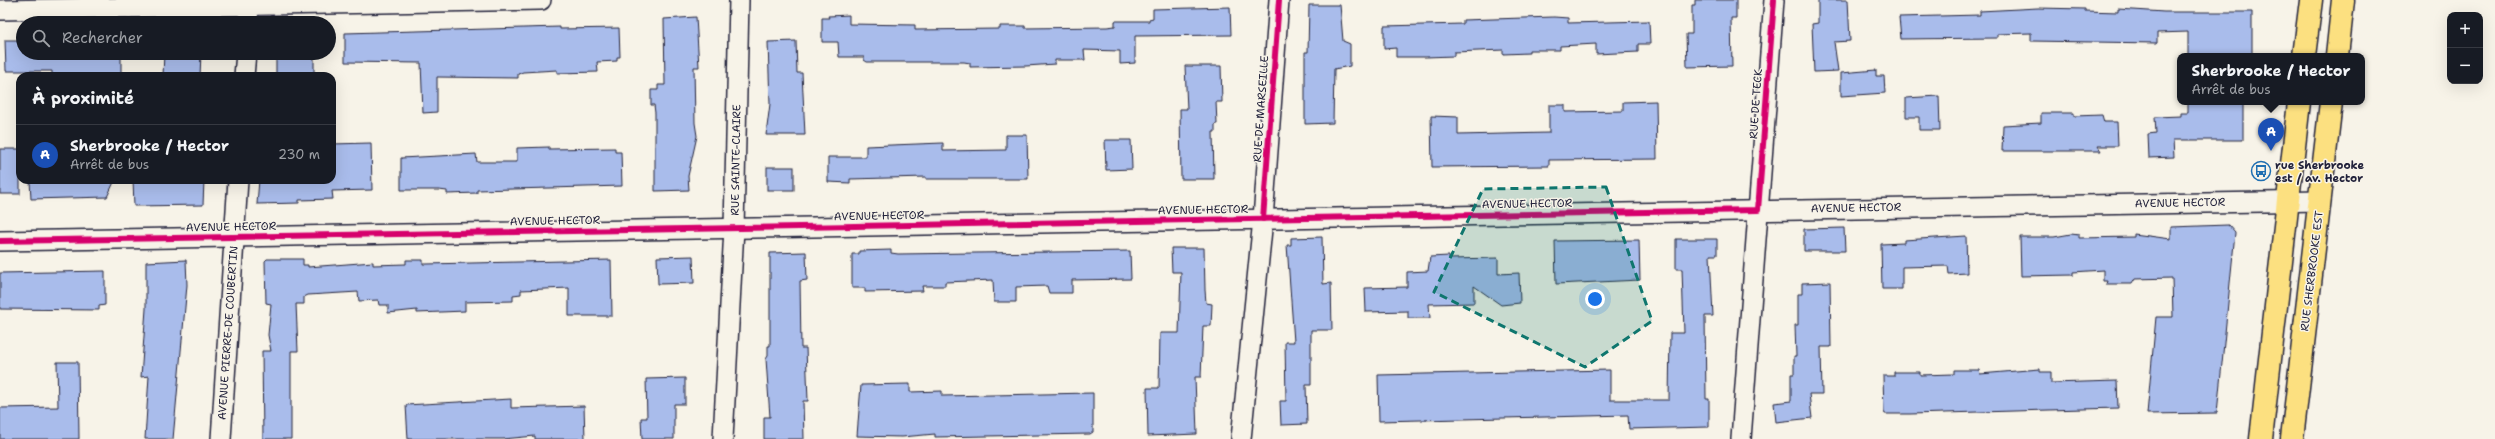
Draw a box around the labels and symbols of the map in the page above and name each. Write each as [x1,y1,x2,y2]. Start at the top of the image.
street label: RUE DE MARSEILLE [1250,55,1272,163]
street label: RUE DE TECK [1746,68,1766,140]
street label: RUE SAINTE-CLAIRE [728,104,744,216]
pin: A [2258,118,2284,151]
place label: rue Sherbrooke est / av. Hector [2275,158,2364,186]
bus stop icon: rue Sherbrooke est / av. Hector [2250,160,2272,182]
street label: AVENUE HECTOR [2135,195,2226,211]
street label: AVENUE HECTOR [1482,196,1573,212]
street label: AVENUE HECTOR [1811,200,1902,216]
street label: AVENUE HECTOR [1158,202,1249,218]
street label: AVENUE HECTOR [834,208,925,224]
street label: RUE SHERBROOKE EST [2297,210,2327,332]
street label: AVENUE HECTOR [510,213,601,229]
street label: AVENUE HECTOR [186,219,277,235]
street label: AVENUE PIERRE-DE COUBERTIN [214,245,242,421]
your location [1585,289,1605,309]

